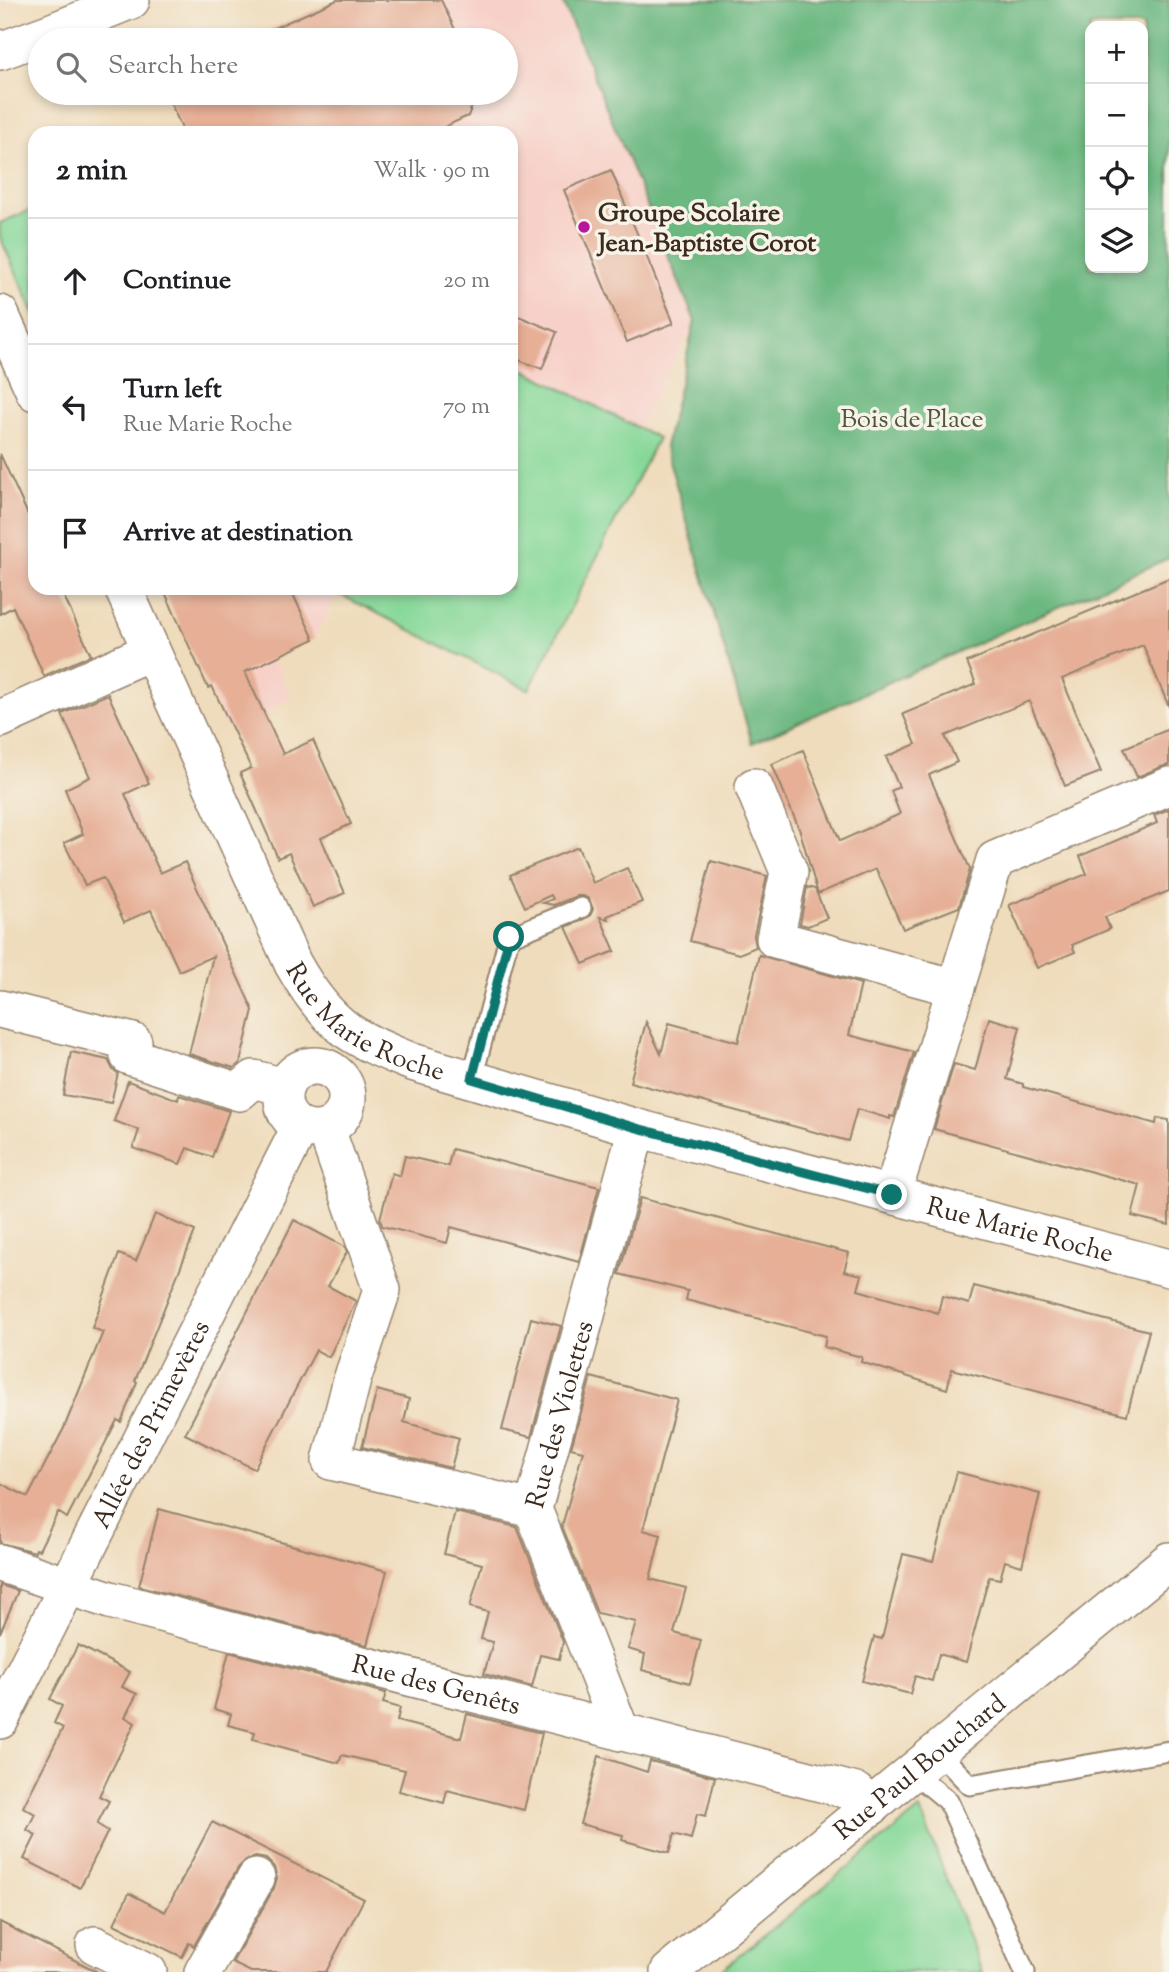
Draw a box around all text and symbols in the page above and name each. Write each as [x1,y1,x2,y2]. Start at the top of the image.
map controls [1085,21,1148,273]
button: + [1085,21,1148,84]
search box [28,28,518,105]
icon: search [52,48,90,86]
text: Search here [108,48,238,85]
button: − [1085,84,1148,147]
button: locate [1085,147,1148,210]
text: 2 min [56,150,128,193]
text: Walk · 90 m [373,155,490,188]
place label: Groupe Scolaire Jean-Baptiste Corot [596,196,816,263]
button: layers [1085,210,1148,273]
marker: Groupe Scolaire Jean-Baptiste Corot [576,219,592,235]
icon: ahead [56,262,94,300]
text: Continue [123,263,231,300]
text: 20 m [443,265,490,298]
text: Turn left [123,372,222,409]
icon: left [56,388,94,426]
text: 70 m [443,391,490,424]
park label: Bois de Place [840,402,984,439]
text: Rue Marie Roche [123,409,293,442]
icon: arrive [56,514,94,552]
text: Arrive at destination [123,515,353,552]
route start [493,921,524,952]
street label: Rue Marie Roche [275,956,449,1092]
route end [876,1179,907,1210]
street label: Rue Marie Roche [922,1189,1117,1274]
street label: Allée des Primevères [84,1314,221,1536]
street label: Rue des Violettes [518,1317,605,1513]
street label: Rue des Genêts [348,1647,524,1726]
street label: Rue Paul Bouchard [827,1686,1015,1850]

